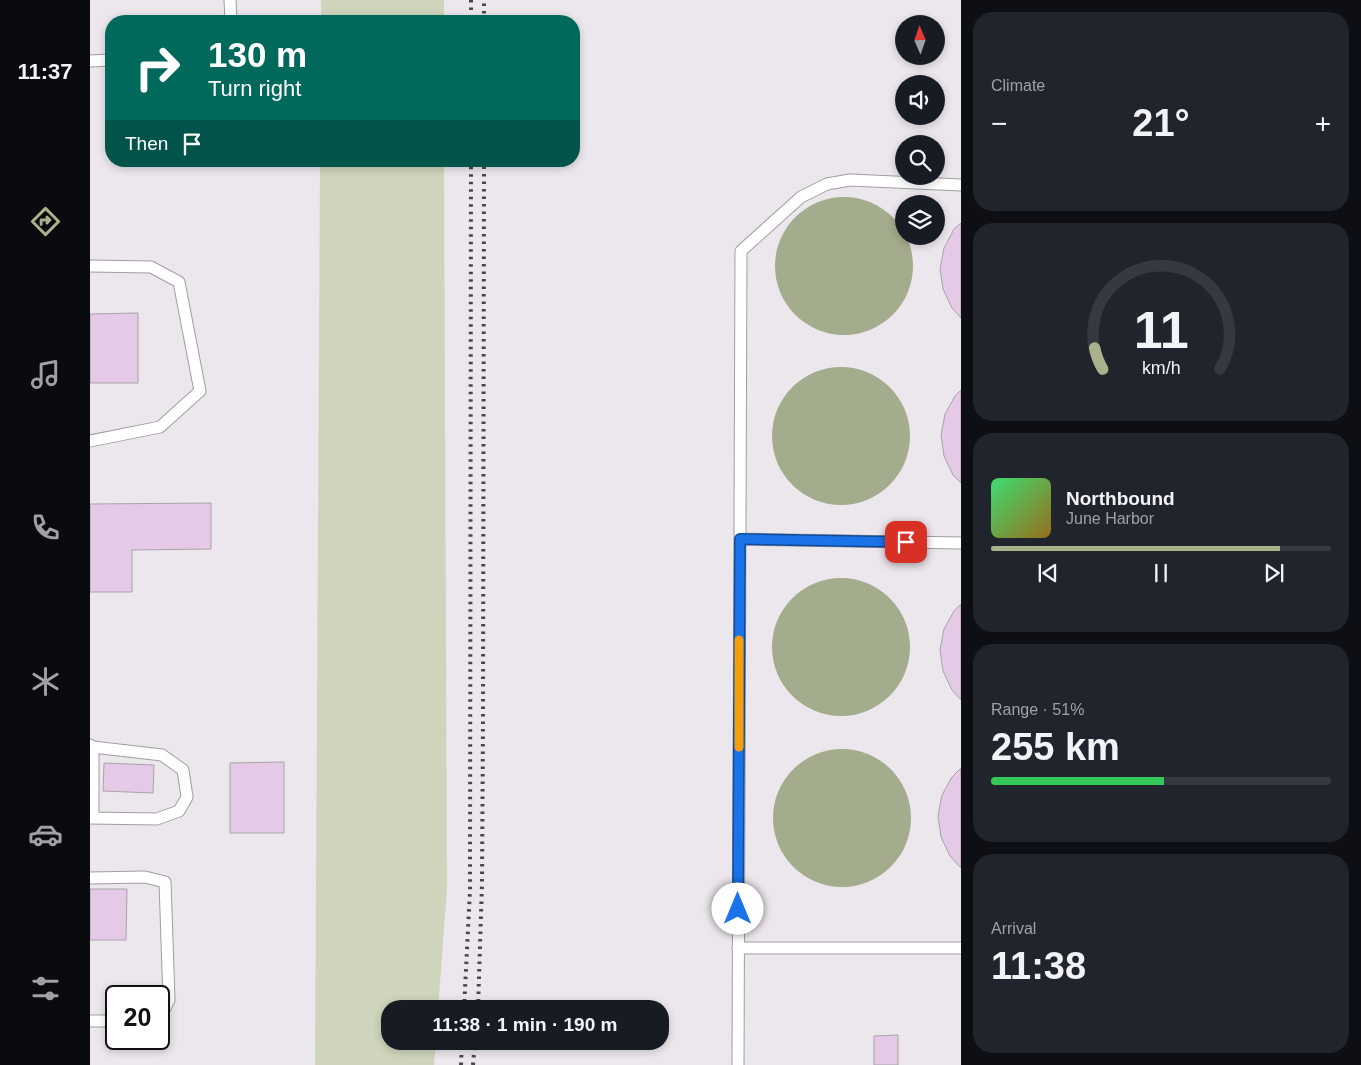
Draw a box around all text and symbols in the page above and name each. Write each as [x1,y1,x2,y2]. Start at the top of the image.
north arrow [895,15,945,65]
map controls [895,15,945,245]
icon: right [125,35,190,100]
text: 130 m [208,35,307,74]
text: 11:37 [17,59,73,84]
button: sound [895,75,945,125]
text: Turn right [208,76,301,101]
text: Climate [991,77,1045,94]
text: 21° [1132,102,1190,144]
text: − [991,108,1007,139]
text: + [1315,108,1331,139]
icon: arrive [178,130,206,158]
text: Then [125,133,168,154]
button: search [895,135,945,185]
button: layers [895,195,945,245]
icon: directions [28,204,63,239]
text: 11 [1134,301,1188,359]
icon: music [28,357,63,392]
text: km/h [1142,358,1180,378]
text: Northbound [1066,488,1175,509]
icon: phone [28,510,63,545]
text: June Harbor [1066,510,1154,527]
pin [885,521,927,563]
icon: arrive [892,528,920,556]
icon: previous [1034,559,1062,587]
icon: pause [1147,559,1175,587]
icon: next [1260,559,1288,587]
icon: climate [28,664,63,699]
text: Range · 51% [991,701,1084,718]
text: 255 km [991,726,1120,768]
icon: car [28,817,63,852]
position arrow [711,882,763,934]
text: Arrival [991,920,1036,937]
text: 11:38 [991,945,1086,987]
icon: filters [28,971,63,1006]
speed limit sign: 20 [105,985,170,1050]
text: 11:38 · 1 min · 190 m [433,1014,617,1035]

